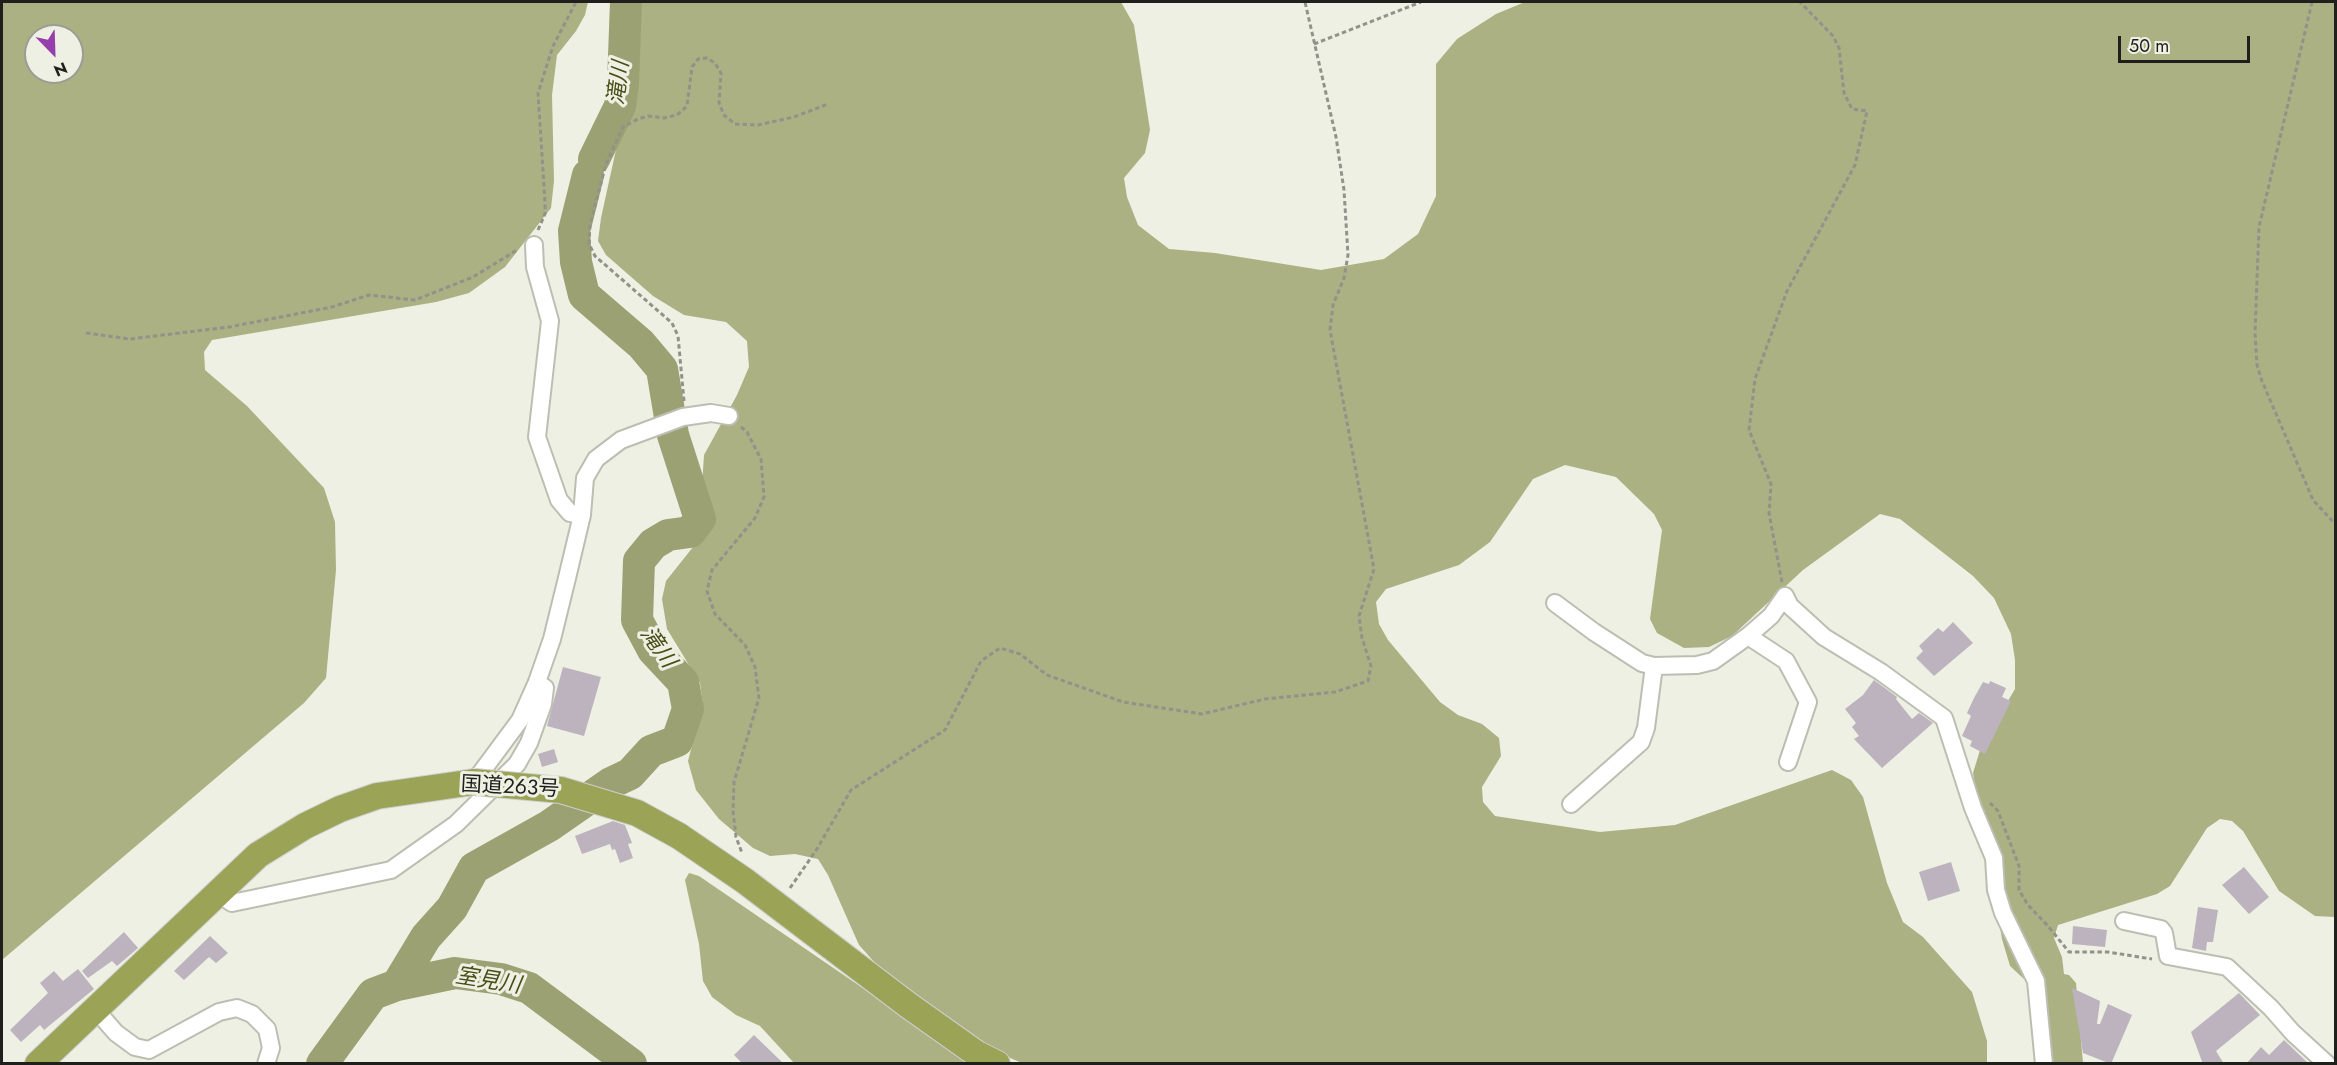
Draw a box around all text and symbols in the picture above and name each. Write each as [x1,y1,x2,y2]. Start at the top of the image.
north arrow [24,24,84,84]
scale bar [2121,24,2253,62]
text: 50 m [2129,33,2169,59]
text: N [50,56,71,82]
water label: 滝川 [604,60,636,106]
water label: 滝川 [634,622,680,674]
street label: 国道263号 [460,773,560,803]
water label: 室見川 [453,964,523,1000]

